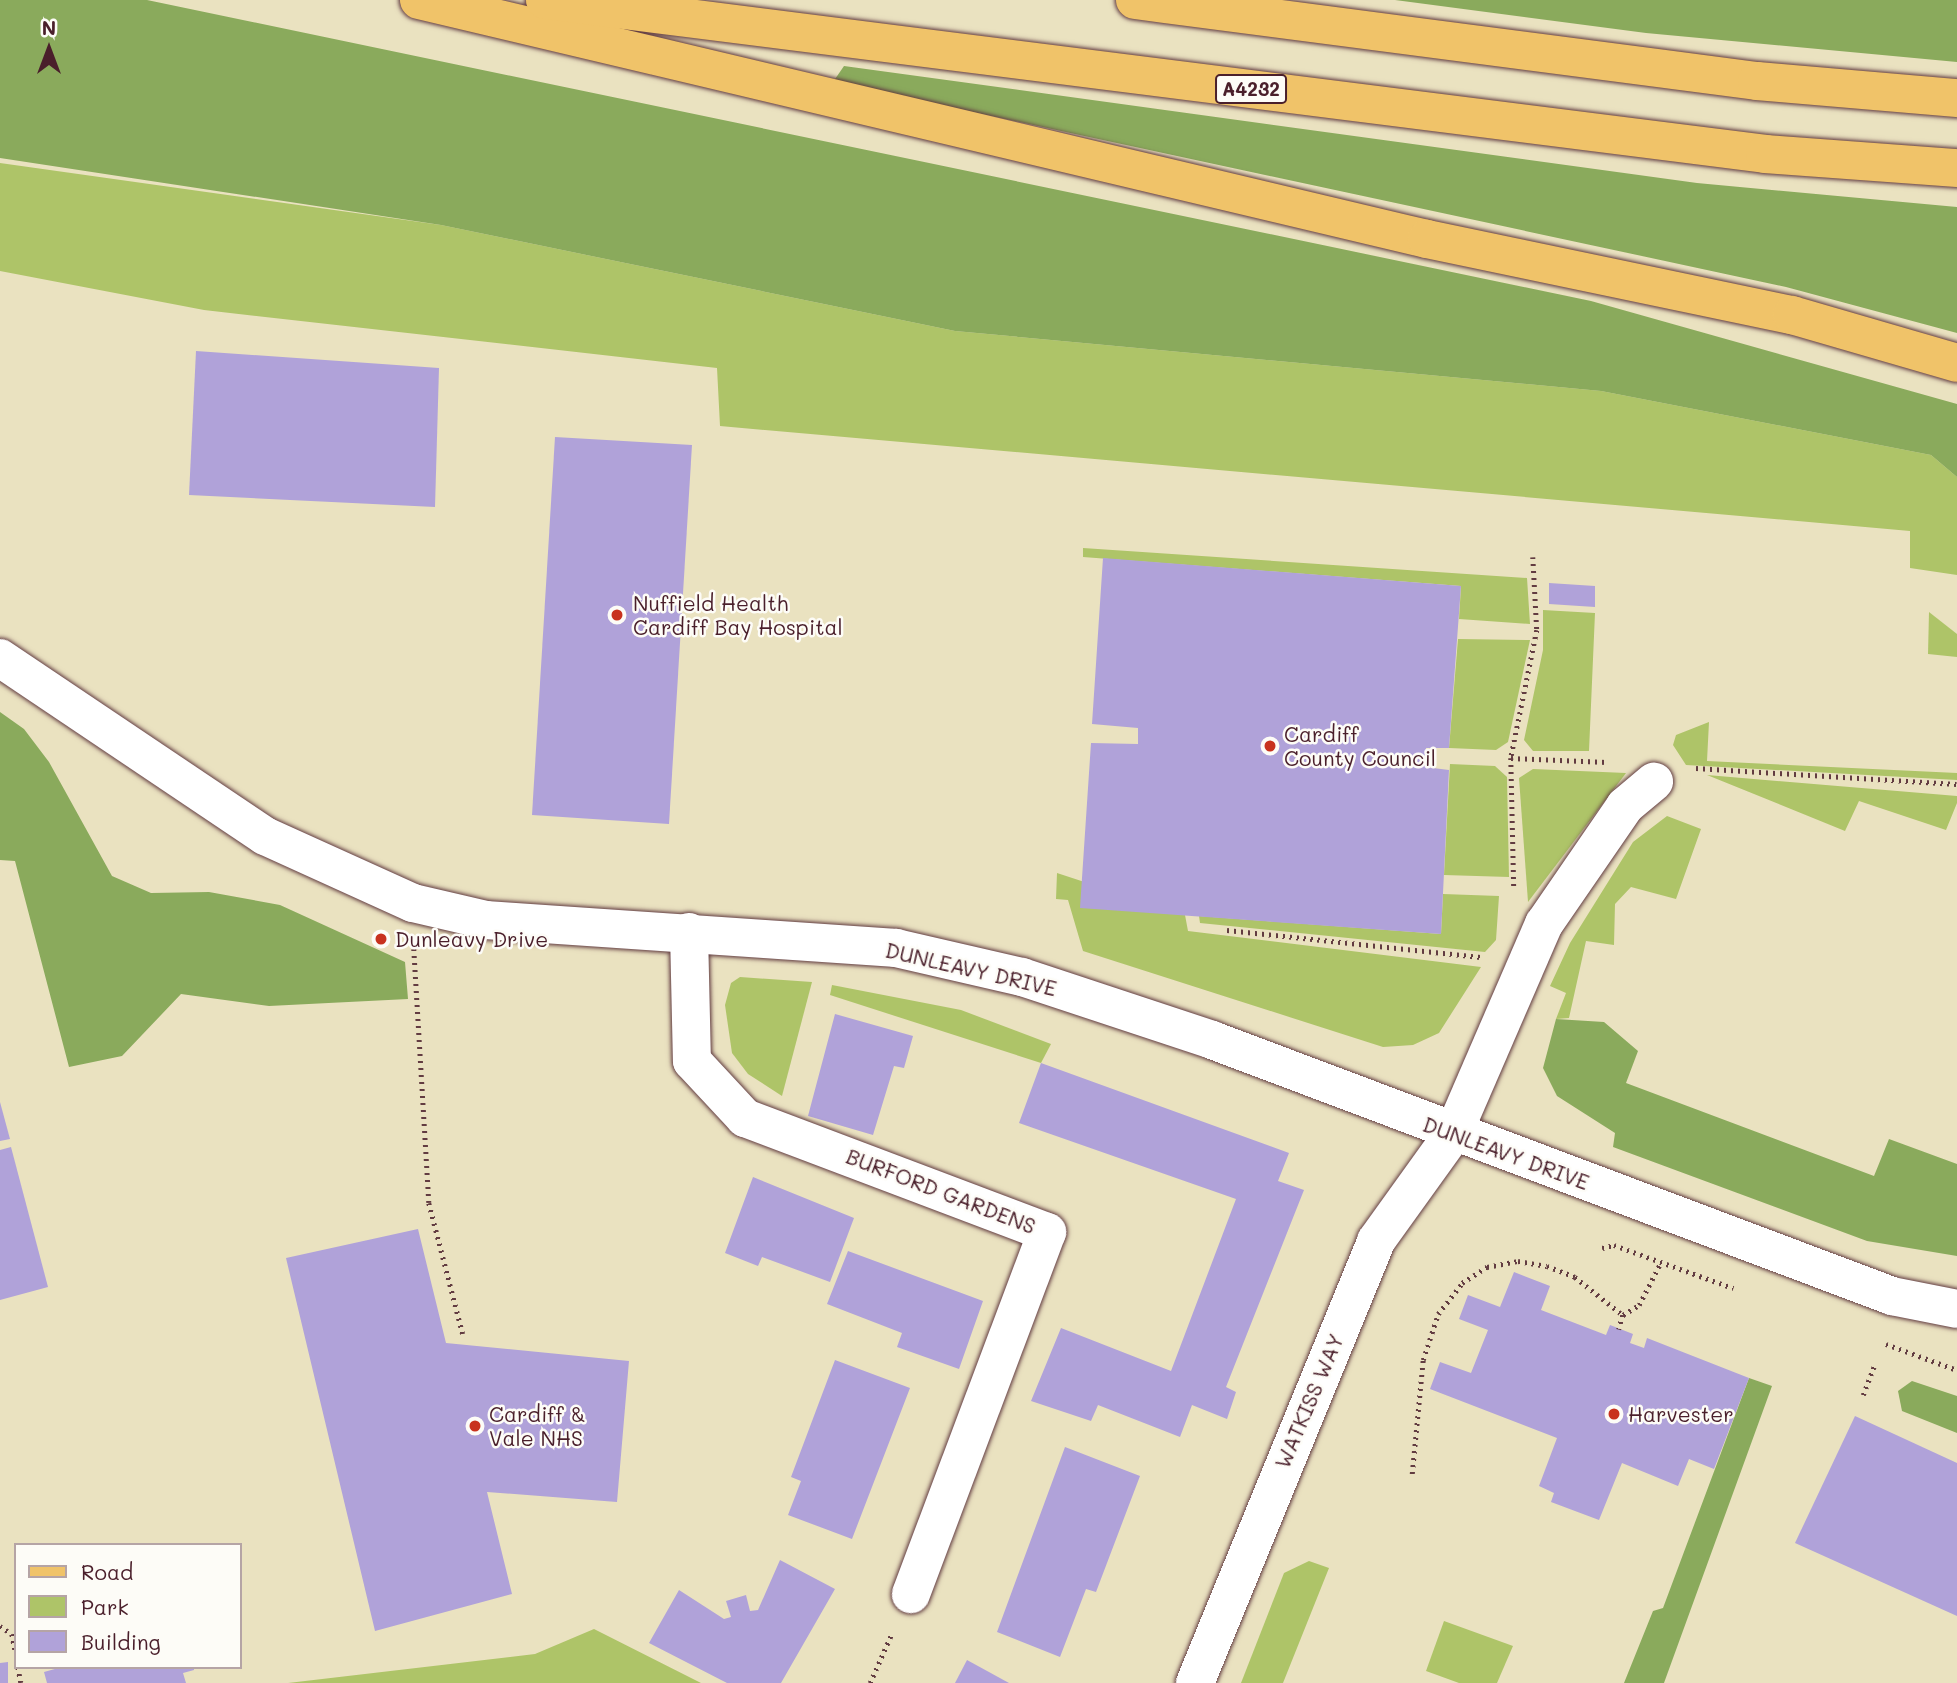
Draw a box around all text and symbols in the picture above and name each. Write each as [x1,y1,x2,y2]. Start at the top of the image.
north arrow [14,14,84,84]
text: N [42,15,56,40]
road number: A4232 [1214,74,1288,104]
place label: Nuffield Health Cardiff Bay Hospital [633,590,843,640]
marker: Nuffield Health Cardiff Bay Hospital [607,605,627,625]
place label: Cardiff County Council [1284,721,1436,771]
marker: Cardiff County Council [1262,738,1278,754]
place label: Dunleavy Drive [395,926,548,952]
marker: Dunleavy Drive [373,931,389,947]
street label: DUNLEAVY DRIVE [883,937,1059,1001]
street label: DUNLEAVY DRIVE [1419,1111,1593,1195]
street label: BURFORD GARDENS [843,1143,1039,1239]
street label: WATKISS WAY [1269,1330,1349,1472]
place label: Cardiff & Vale NHS [489,1401,586,1451]
place label: Harvester [1628,1401,1734,1427]
marker: Harvester [1606,1406,1622,1422]
marker: Cardiff & Vale NHS [467,1418,483,1434]
legend [14,1543,242,1669]
text: Road [81,1558,133,1585]
text: Park [81,1593,129,1620]
text: Building [81,1628,161,1655]

